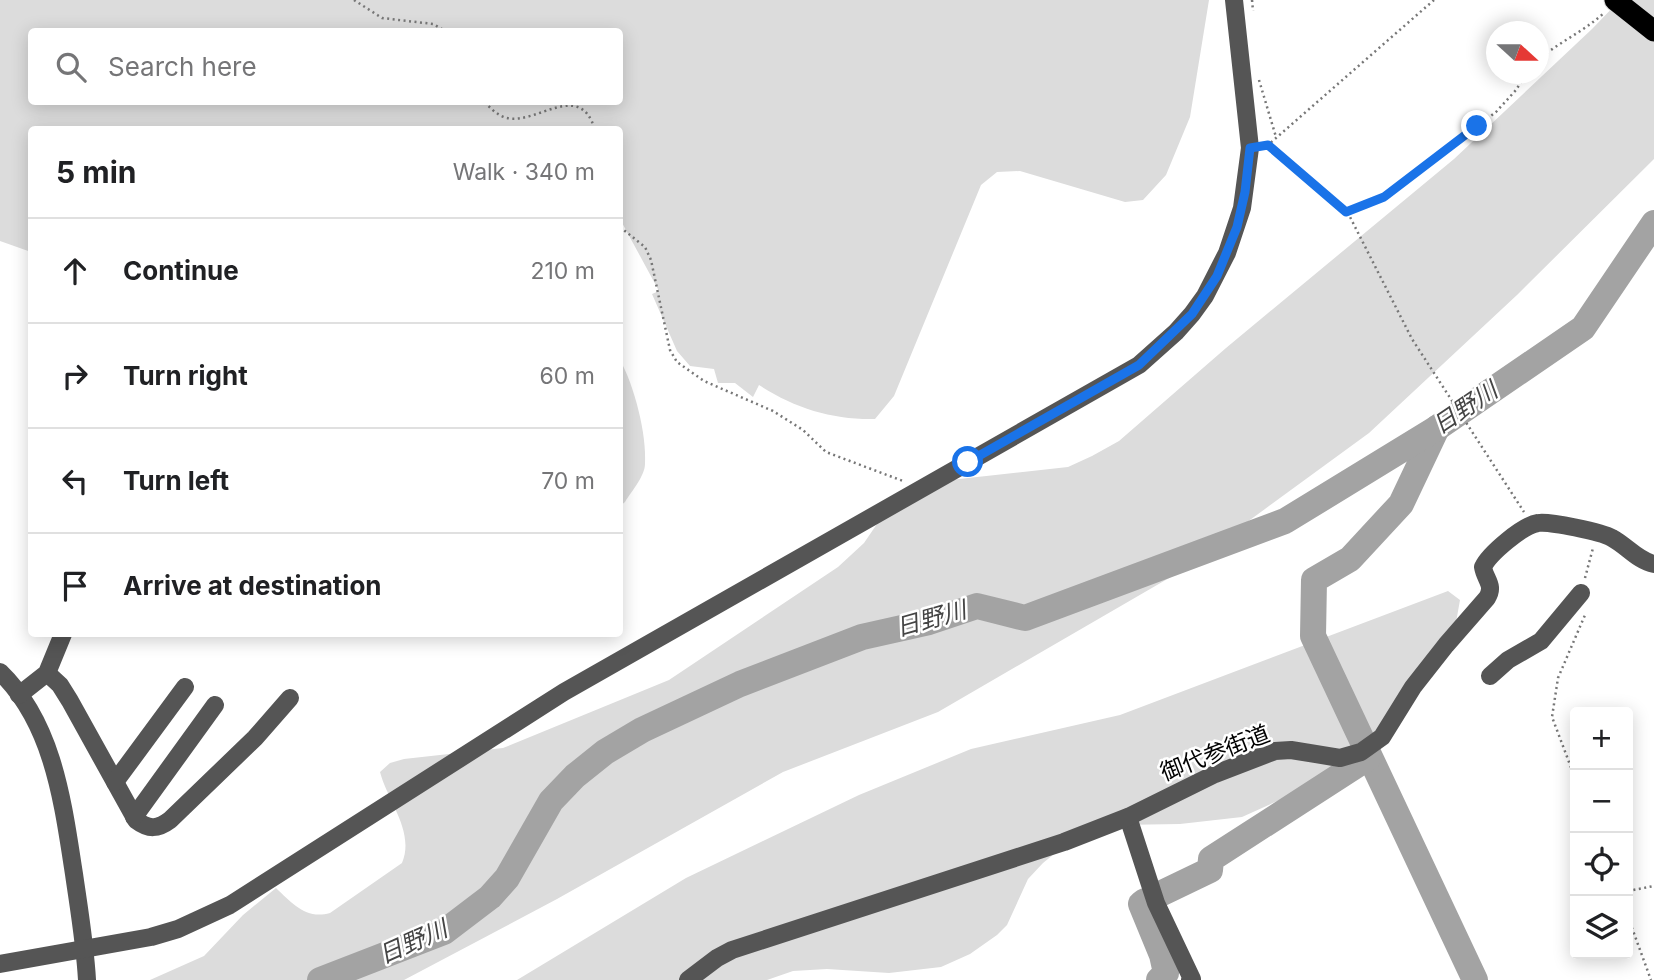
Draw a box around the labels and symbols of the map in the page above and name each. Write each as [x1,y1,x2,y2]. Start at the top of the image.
north arrow [1486,21,1549,84]
route end [1461,110,1492,141]
water label: 日野川 [1427,374,1505,440]
route start [952,446,983,477]
water label: 日野川 [892,594,972,642]
street label: 御代参街道 [1156,719,1274,787]
water label: 日野川 [374,912,454,969]

